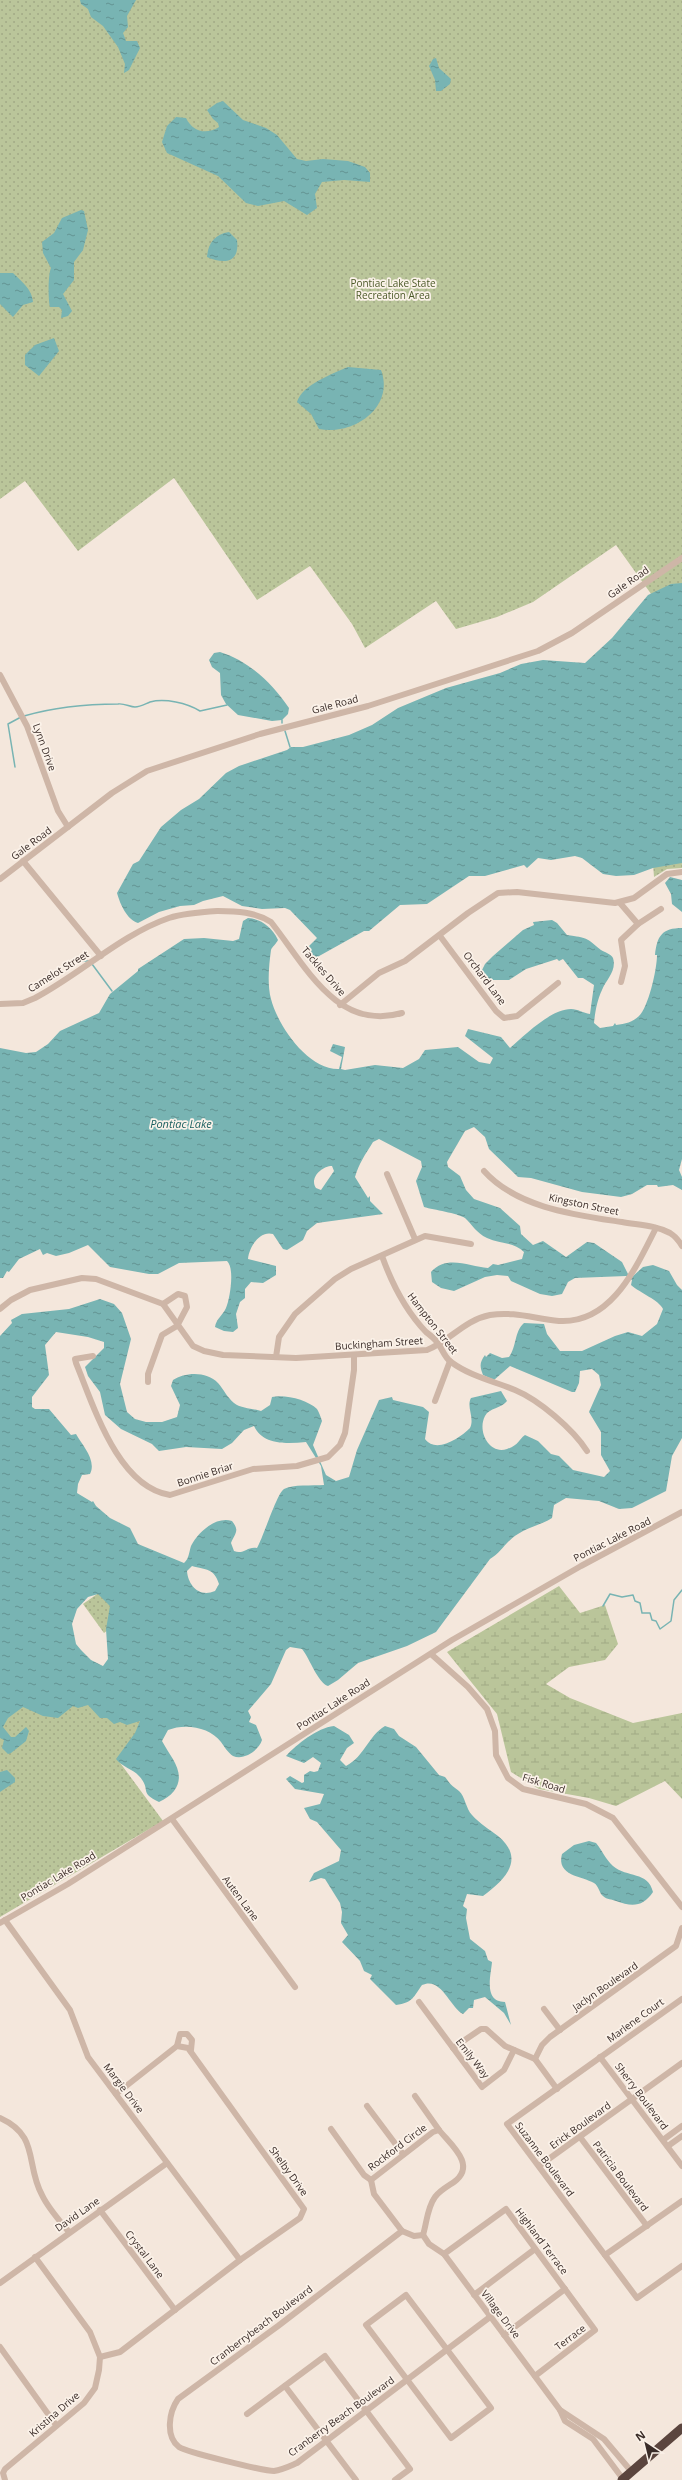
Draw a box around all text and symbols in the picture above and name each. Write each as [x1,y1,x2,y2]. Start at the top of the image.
park label: Pontiac Lake State Recreation Area [350,276,436,302]
street label: Gale Road [605,563,651,601]
street label: Gale Road [310,691,360,717]
street label: Lynn Drive [30,721,60,773]
street label: Gale Road [8,823,54,863]
street label: Tackles Drive [299,943,350,999]
street label: Camelot Street [25,946,91,995]
street label: Orchard Lane [460,948,510,1008]
water label: Pontiac Lake [150,1116,212,1131]
street label: Kingston Street [548,1190,621,1218]
street label: Hampton Street [405,1289,462,1357]
street label: Buckingham Street [335,1333,424,1353]
street label: Bonnie Briar [175,1458,235,1490]
street label: Pontiac Lake Road [571,1513,653,1565]
street label: Pontiac Lake Road [293,1675,373,1733]
street label: Fisk Road [521,1770,567,1796]
street label: Pontiac Lake Road [18,1848,98,1904]
street label: Auten Lane [219,1873,263,1924]
street label: Jaclyn Boulevard [569,1958,640,2014]
street label: Marlene Court [604,1994,667,2045]
street label: Emily Way [453,2035,494,2082]
street label: Margie Drive [101,2060,148,2116]
street label: Sherry Boulevard [612,2060,672,2132]
street label: Erick Boulevard [547,2098,613,2152]
street label: Suzanne Boulevard [512,2119,578,2199]
street label: Rockford Circle [365,2120,430,2174]
street label: Patricia Boulevard [590,2138,652,2214]
street label: Shelby Drive [266,2143,312,2199]
street label: David Lane [52,2193,102,2235]
street label: Highland Terrace [512,2205,572,2277]
street label: Crystal Lane [122,2227,168,2281]
street label: Cranberrybeach Boulevard [207,2282,315,2368]
street label: Village Drive [478,2287,524,2341]
street label: Terrace [552,2321,589,2353]
street label: Cranberry Beach Boulevard [285,2373,397,2459]
street label: Kristina Drive [26,2388,82,2440]
north arrow [626,2424,666,2464]
text: N [632,2427,648,2444]

